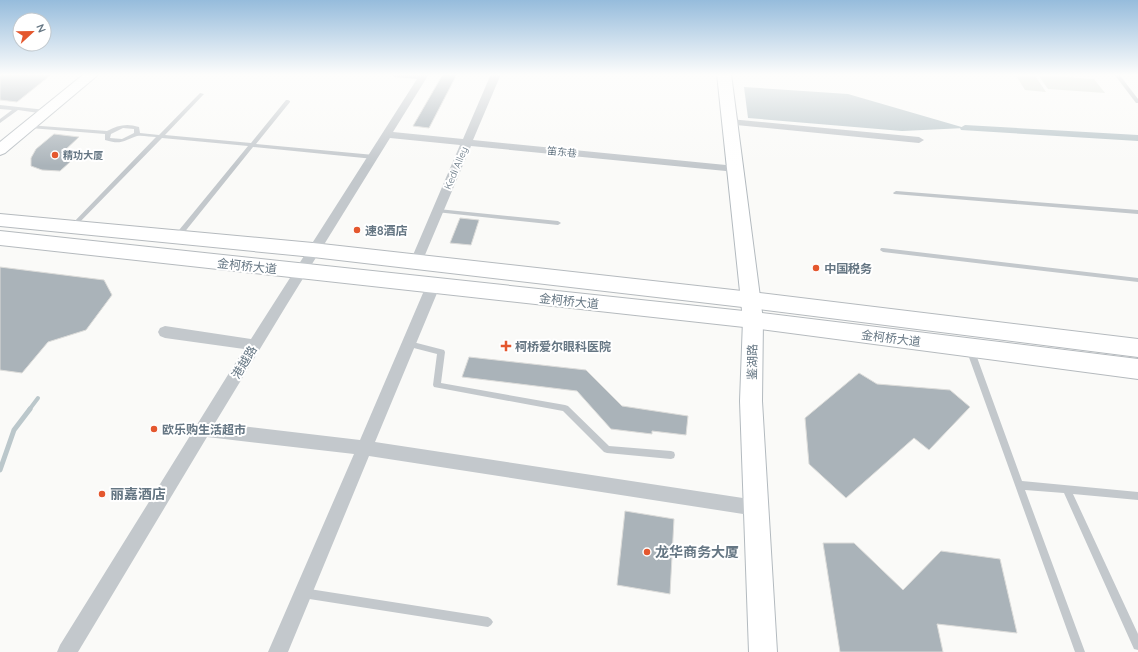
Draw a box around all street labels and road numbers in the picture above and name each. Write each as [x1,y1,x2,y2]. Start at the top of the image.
street label: 笛东巷 [546,144,578,160]
street label: Kedi Alley [441,145,471,191]
street label: 金柯桥大道 [216,255,278,277]
street label: 金柯桥大道 [538,290,600,312]
street label: 金柯桥大道 [860,327,922,349]
street label: 港越路 [228,343,260,381]
street label: 鉴湖路 [744,344,760,381]

